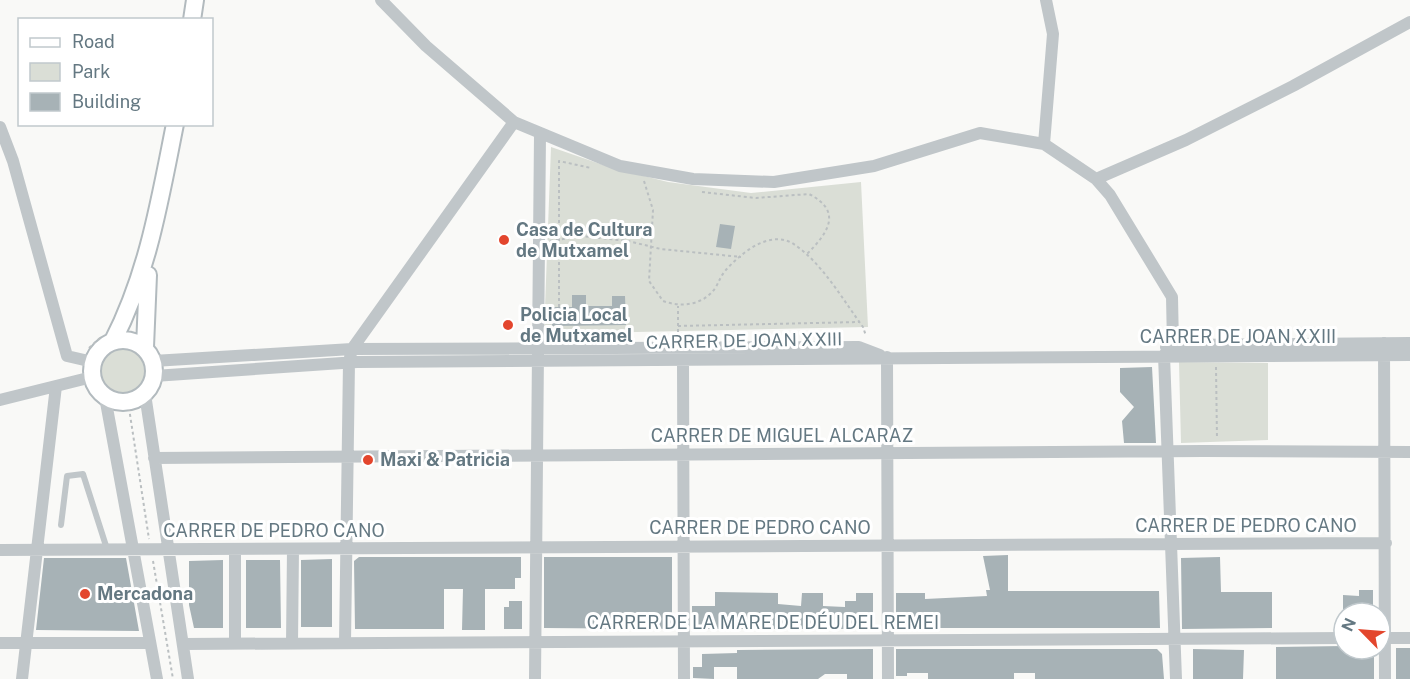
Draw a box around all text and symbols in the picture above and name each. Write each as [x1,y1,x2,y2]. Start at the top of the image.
legend [18,18,213,126]
text: Road [72,31,115,52]
text: Park [72,61,110,82]
text: Building [72,91,141,112]
place label: Casa de Cultura de Mutxamel [516,219,652,261]
marker: Casa de Cultura de Mutxamel [497,233,511,247]
place label: Policia Local de Mutxamel [520,304,633,346]
marker: Policia Local de Mutxamel [501,318,515,332]
street label: CARRER DE JOAN XXIII [1140,326,1336,347]
street label: CARRER DE JOAN XXIII [646,328,842,353]
street label: CARRER DE MIGUEL ALCARAZ [651,425,913,446]
place label: Maxi & Patricia [380,449,510,470]
marker: Maxi & Patricia [361,453,375,467]
street label: CARRER DE PEDRO CANO [1135,515,1357,536]
street label: CARRER DE PEDRO CANO [649,517,871,538]
street label: CARRER DE PEDRO CANO [163,520,385,541]
place label: Mercadona [97,583,193,604]
marker: Mercadona [78,587,92,601]
north arrow [1332,601,1392,661]
street label: CARRER DE LA MARE DE DÉU DEL REMEI [587,611,939,633]
text: N [1338,615,1360,635]

